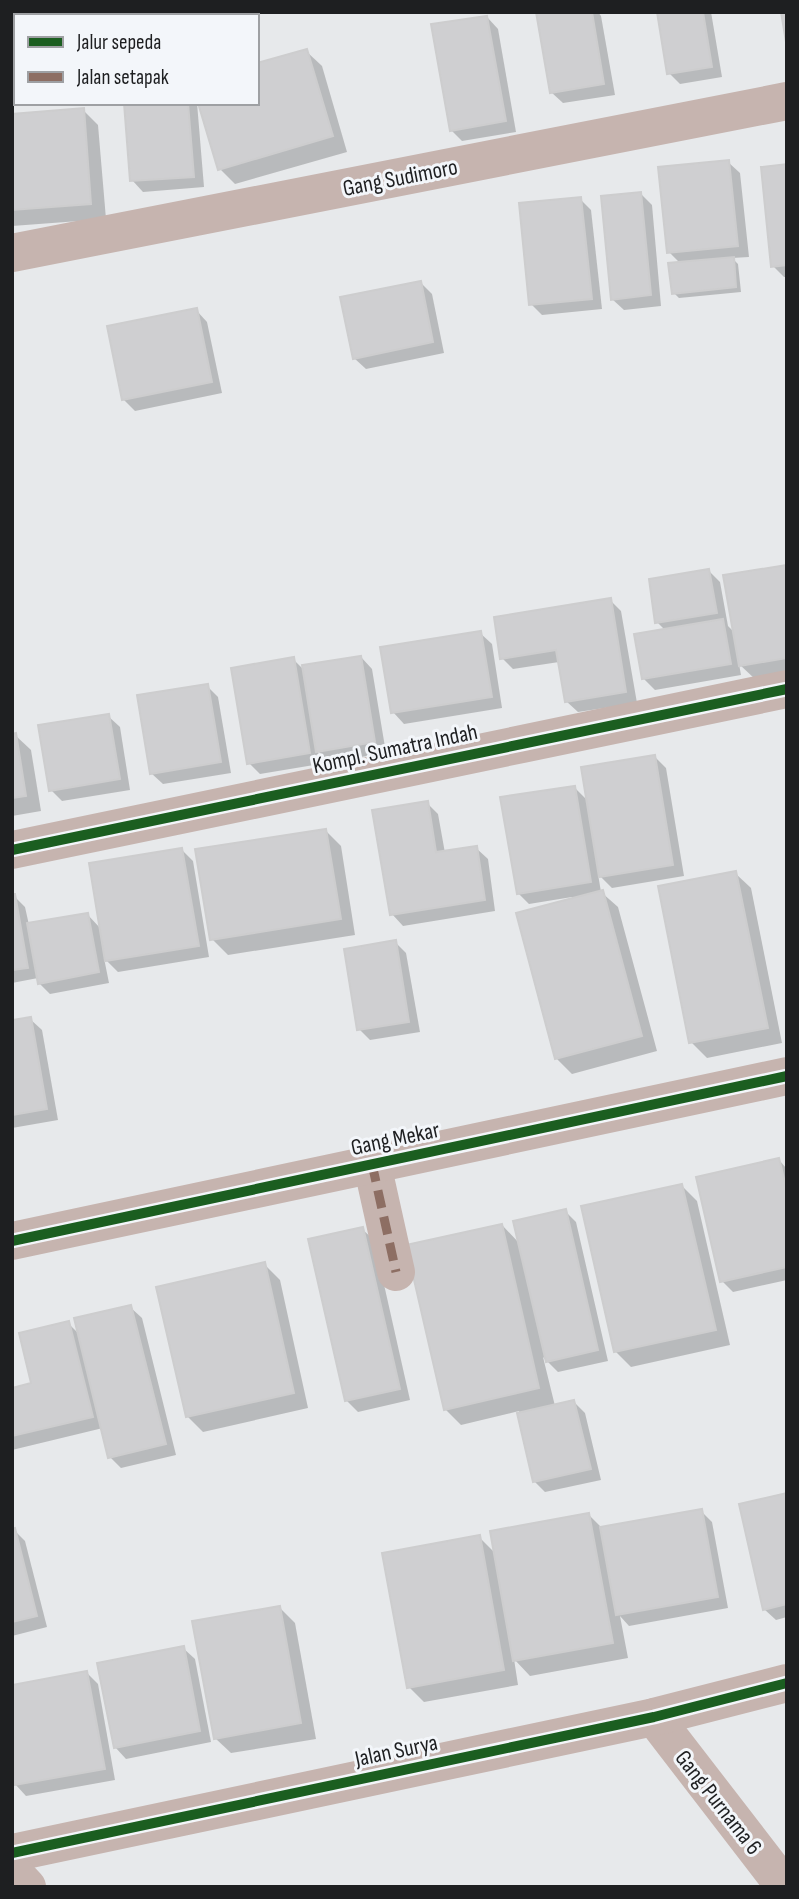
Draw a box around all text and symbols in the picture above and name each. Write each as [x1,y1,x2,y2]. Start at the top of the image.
legend [14,14,259,105]
text: Jalur sepeda [76,30,161,55]
text: Jalan setapak [76,65,169,90]
street label: Gang Sudimoro [340,153,460,203]
street label: Kompl. Sumatra Indah [310,718,480,780]
street label: Gang Mekar [348,1116,443,1162]
street label: Jalan Surya [351,1729,440,1774]
street label: Gang Purnama 6 [669,1745,768,1860]

